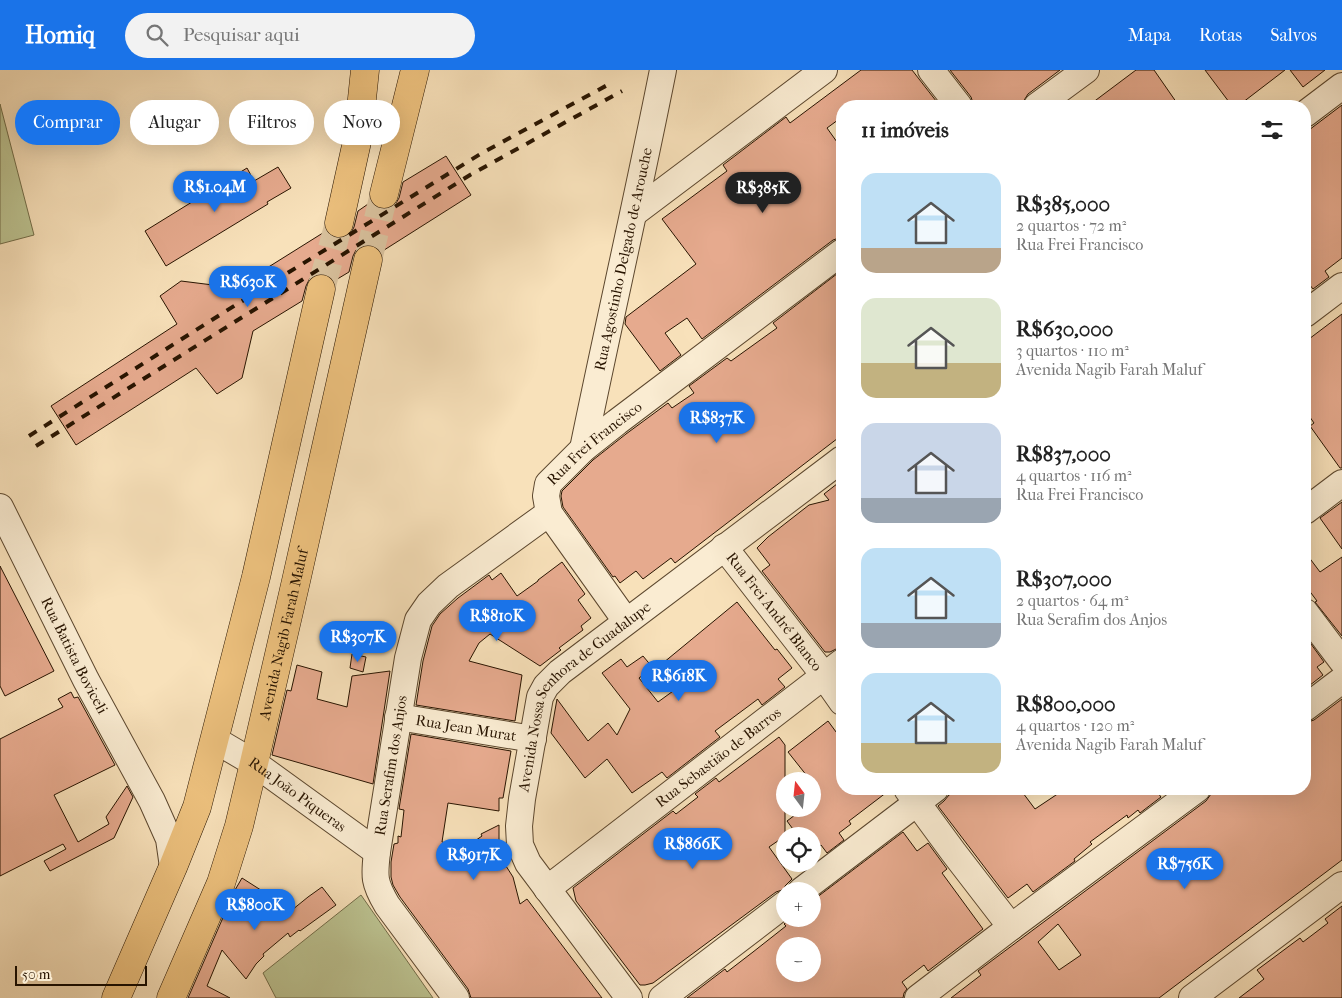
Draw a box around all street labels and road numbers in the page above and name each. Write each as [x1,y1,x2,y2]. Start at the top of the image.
street label: Rua Agostinho Delgado de Arouche [591,145,656,372]
street label: Rua Frei Francisco [543,397,646,489]
street label: Avenida Nagib Farah Maluf [255,544,313,723]
street label: Rua Frei André Blanco [722,549,827,675]
street label: Rua Batista Boviceli [37,594,112,717]
street label: Avenida Nossa Senhora de Guadalupe [514,597,655,794]
street label: Rua Serafim dos Anjos [371,694,411,837]
street label: Rua Sebastião de Barros [652,703,785,811]
street label: Rua Jean Murat [414,711,518,745]
street label: Rua João Piqueras [245,753,350,836]

